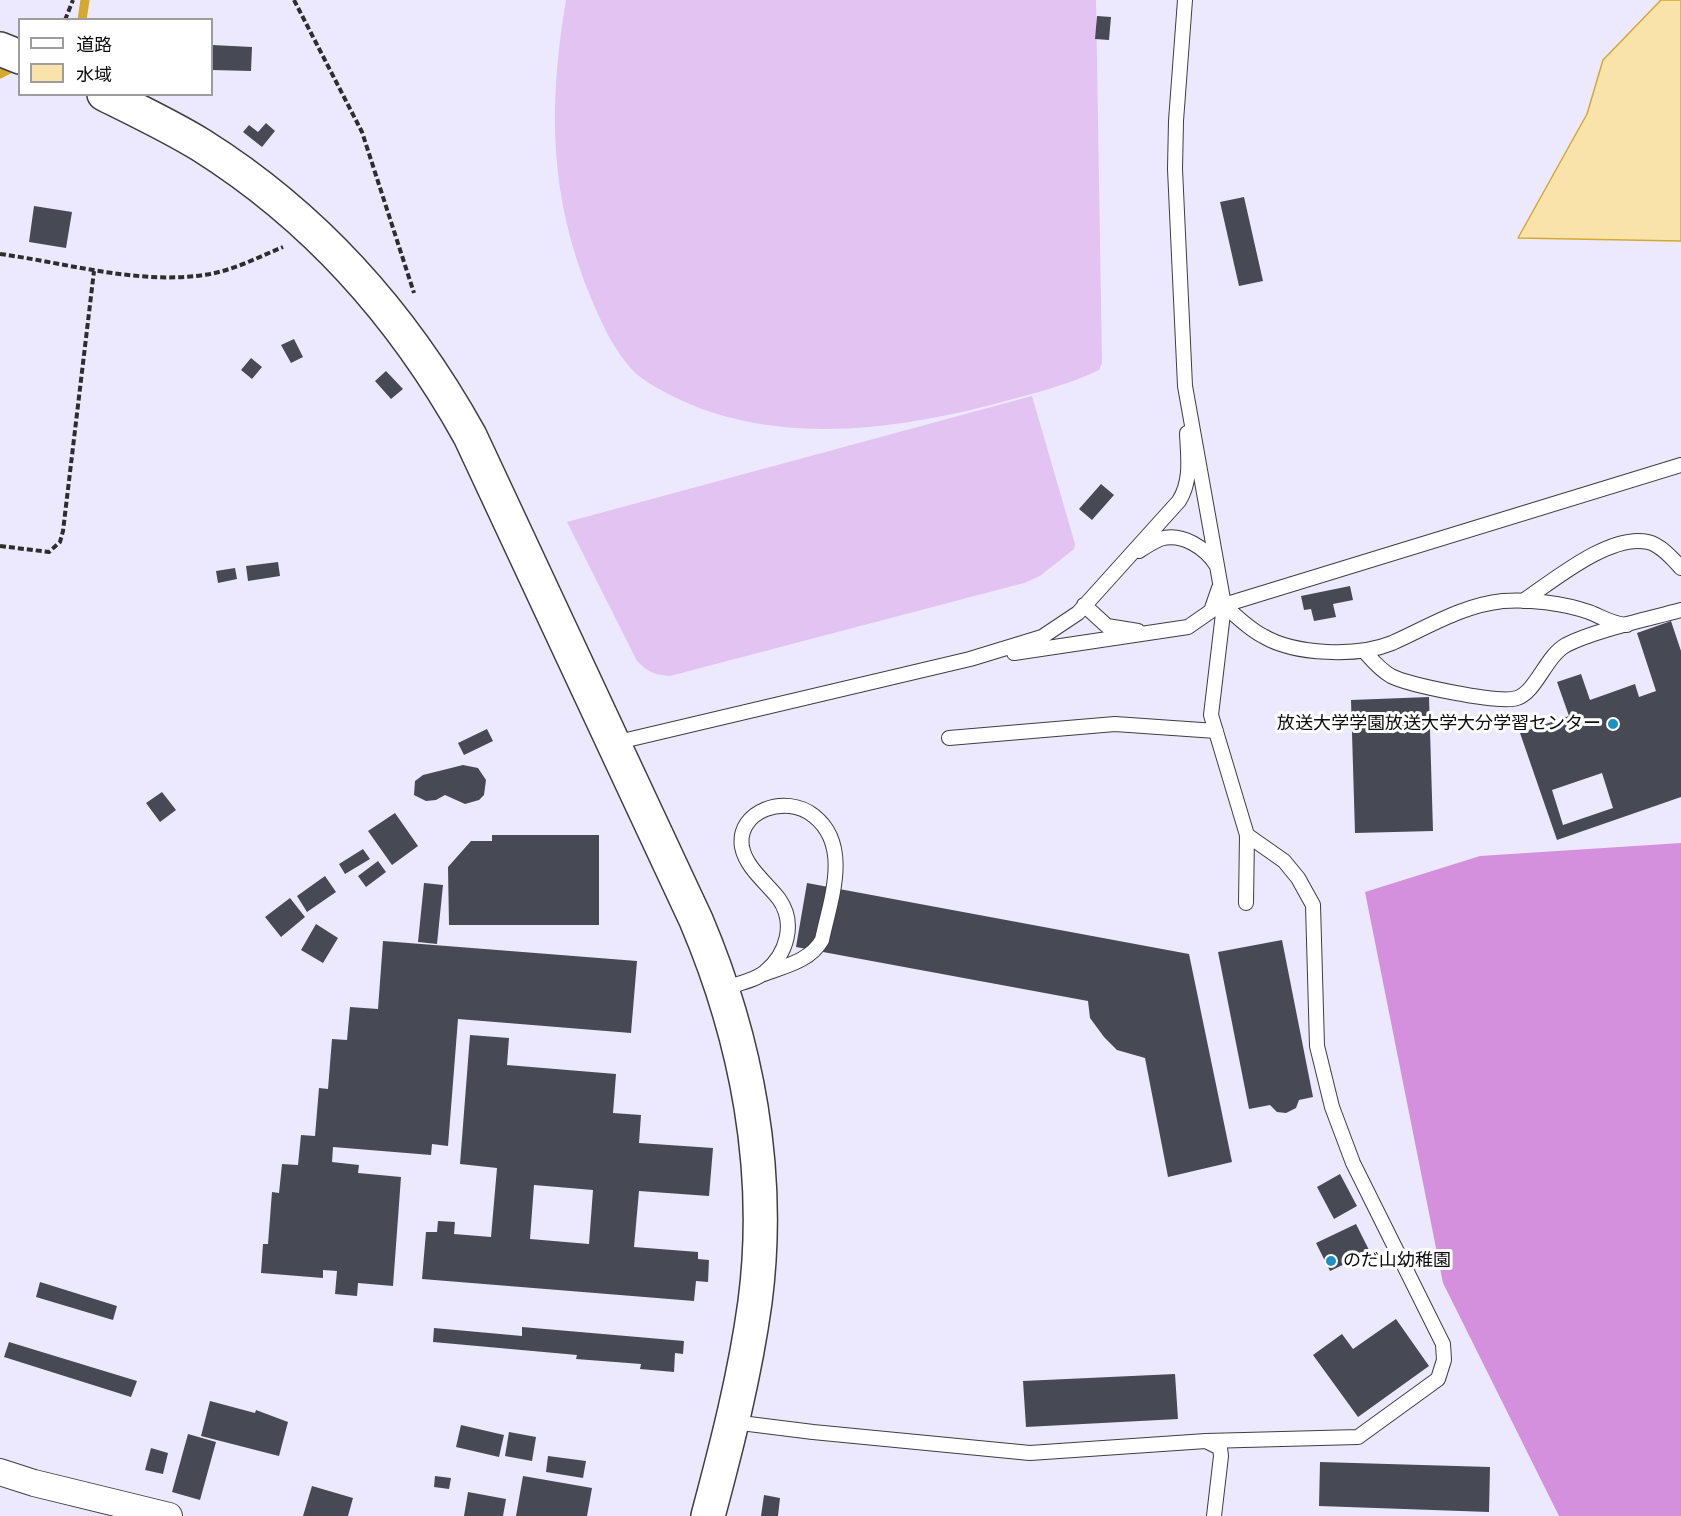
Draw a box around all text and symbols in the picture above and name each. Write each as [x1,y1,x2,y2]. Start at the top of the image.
legend [18,18,213,96]
text: 道路 [76,33,112,56]
text: 水域 [76,63,112,86]
place label: 放送大学学園放送大学大分学習センター [1277,713,1601,735]
marker: 放送大学学園放送大学大分学習センター [1606,717,1620,731]
place label: のだ山幼稚園 [1343,1250,1451,1272]
marker: のだ山幼稚園 [1324,1254,1338,1268]

